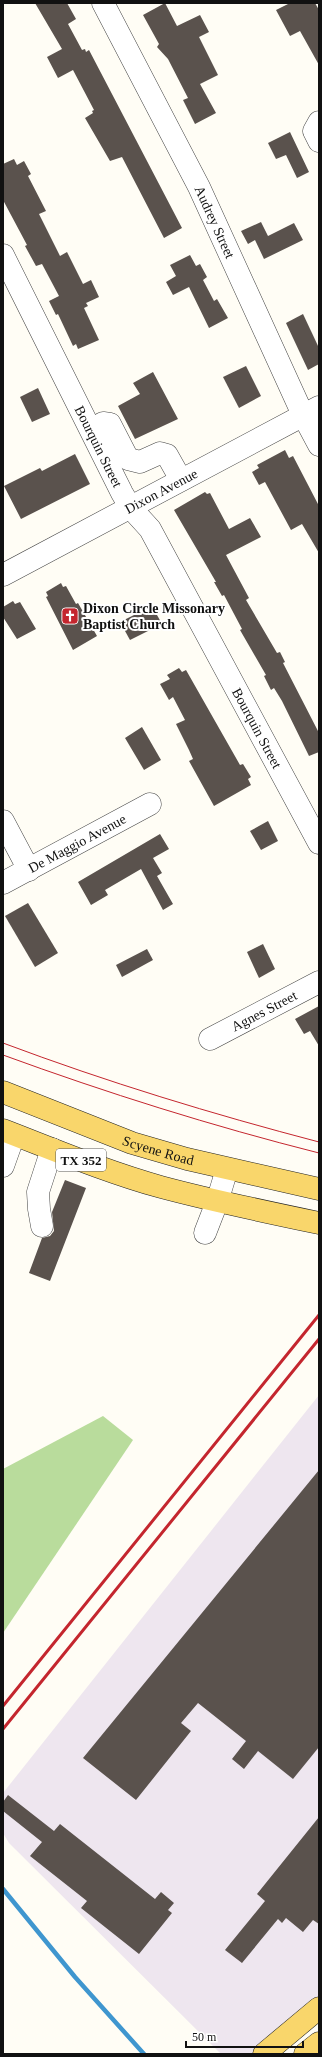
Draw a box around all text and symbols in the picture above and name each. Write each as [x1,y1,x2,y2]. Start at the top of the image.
street label: Audrey Street [192,183,238,261]
street label: Bourquin Street [72,403,125,490]
street label: Dixon Avenue [122,466,200,516]
place label: Dixon Circle Missonary Baptist Church [83,601,225,632]
church icon: Dixon Circle Missonary Baptist Church [60,606,80,626]
street label: Bourquin Street [229,685,285,771]
street label: De Maggio Avenue [26,811,128,876]
street label: Agnes Street [229,987,300,1034]
street label: Scyene Road [120,1133,195,1168]
road number: TX 352 [56,1149,106,1171]
scale bar [186,2023,303,2049]
text: 50 m [192,2030,217,2044]

